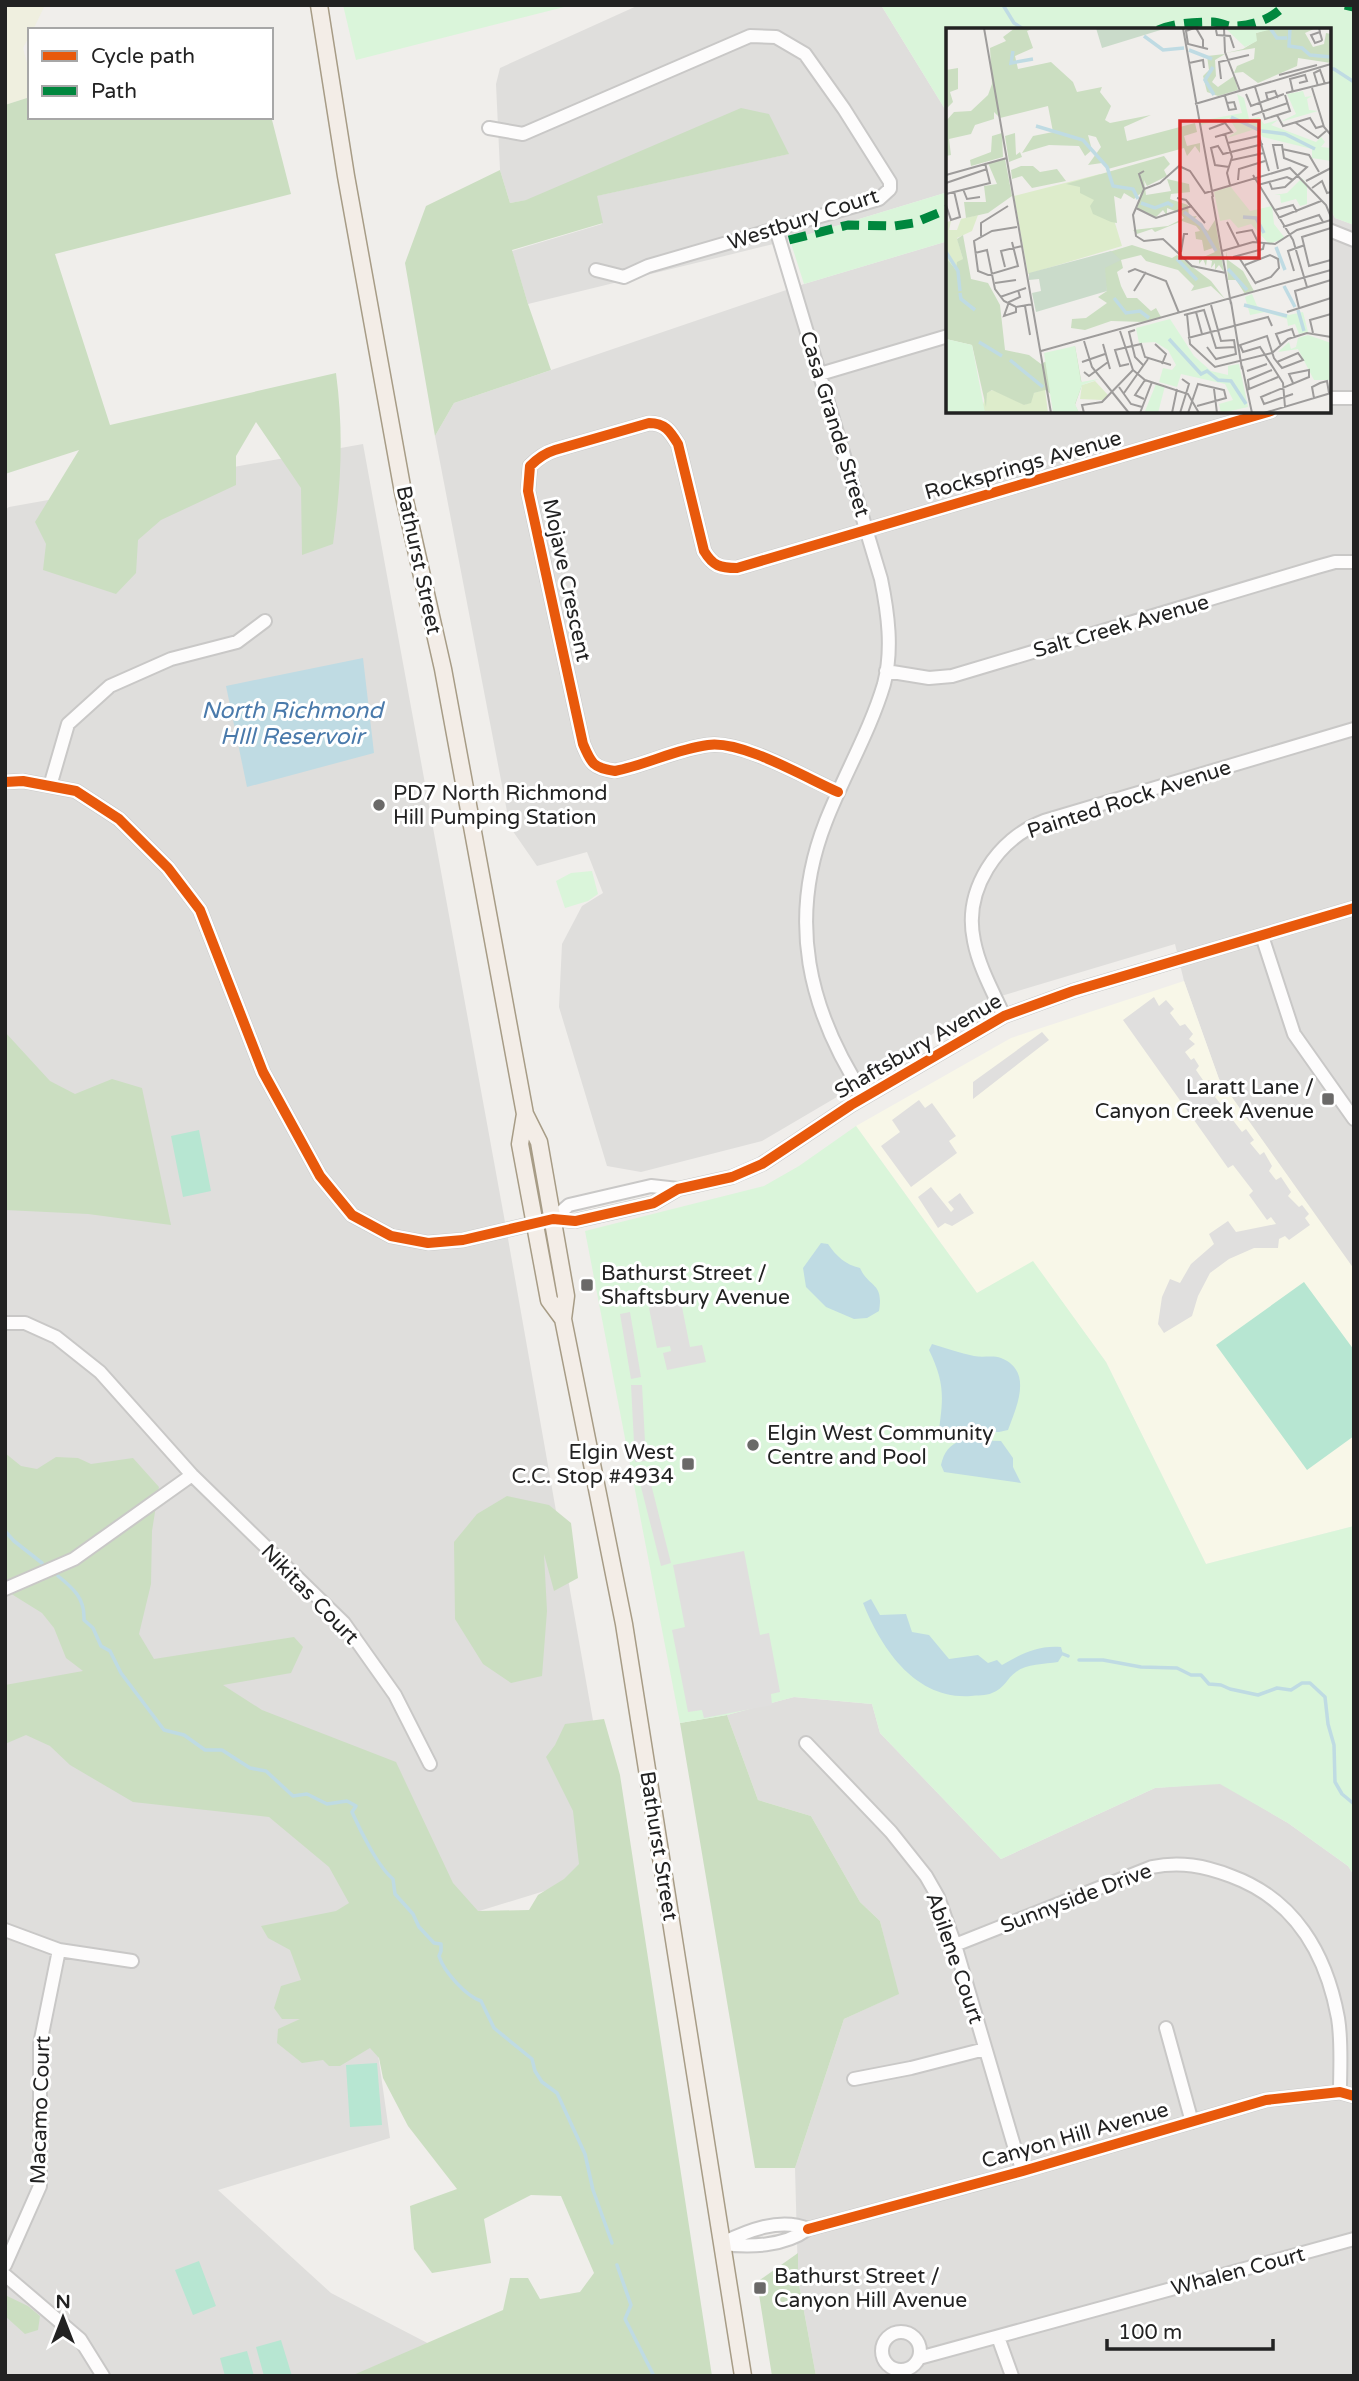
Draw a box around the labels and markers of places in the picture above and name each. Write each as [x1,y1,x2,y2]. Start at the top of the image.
place label: PD7 North Richmond Hill Pumping Station [393,781,607,830]
marker: PD7 North Richmond Hill Pumping Station [371,797,387,813]
place label: Laratt Lane / Canyon Creek Avenue [1095,1075,1314,1124]
marker: Laratt Lane / Canyon Creek Avenue [1320,1091,1336,1107]
place label: Bathurst Street / Shaftsbury Avenue [601,1261,790,1310]
marker: Bathurst Street / Shaftsbury Avenue [579,1277,595,1293]
place label: Elgin West Community Centre and Pool [767,1421,994,1470]
marker: Elgin West Community Centre and Pool [745,1437,761,1453]
place label: Elgin West C.C. Stop #4934 [512,1440,674,1489]
marker: Elgin West C.C. Stop #4934 [680,1456,696,1472]
place label: Bathurst Street / Canyon Hill Avenue [774,2264,967,2313]
marker: Bathurst Street / Canyon Hill Avenue [752,2280,768,2296]

